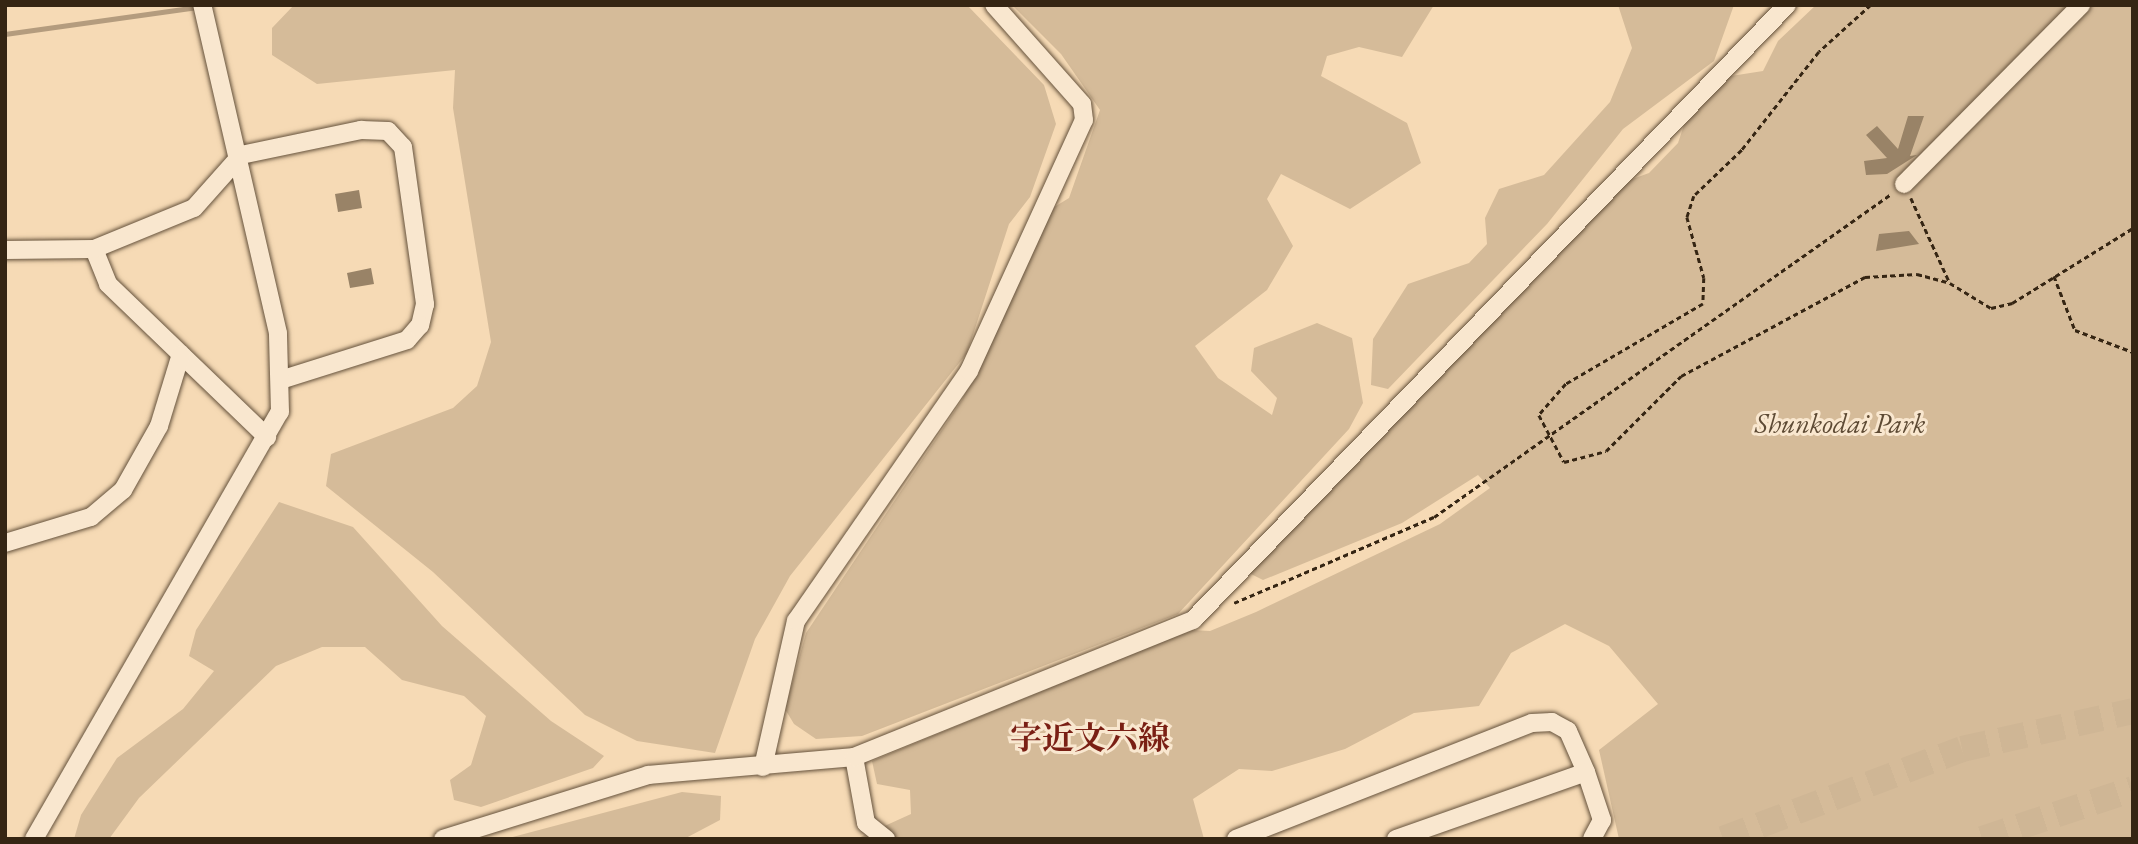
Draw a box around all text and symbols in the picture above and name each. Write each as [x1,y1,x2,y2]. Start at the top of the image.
park label: Shunkodai Park [1755,406,1925,440]
district label: 字近文六線 [1010,719,1170,757]

